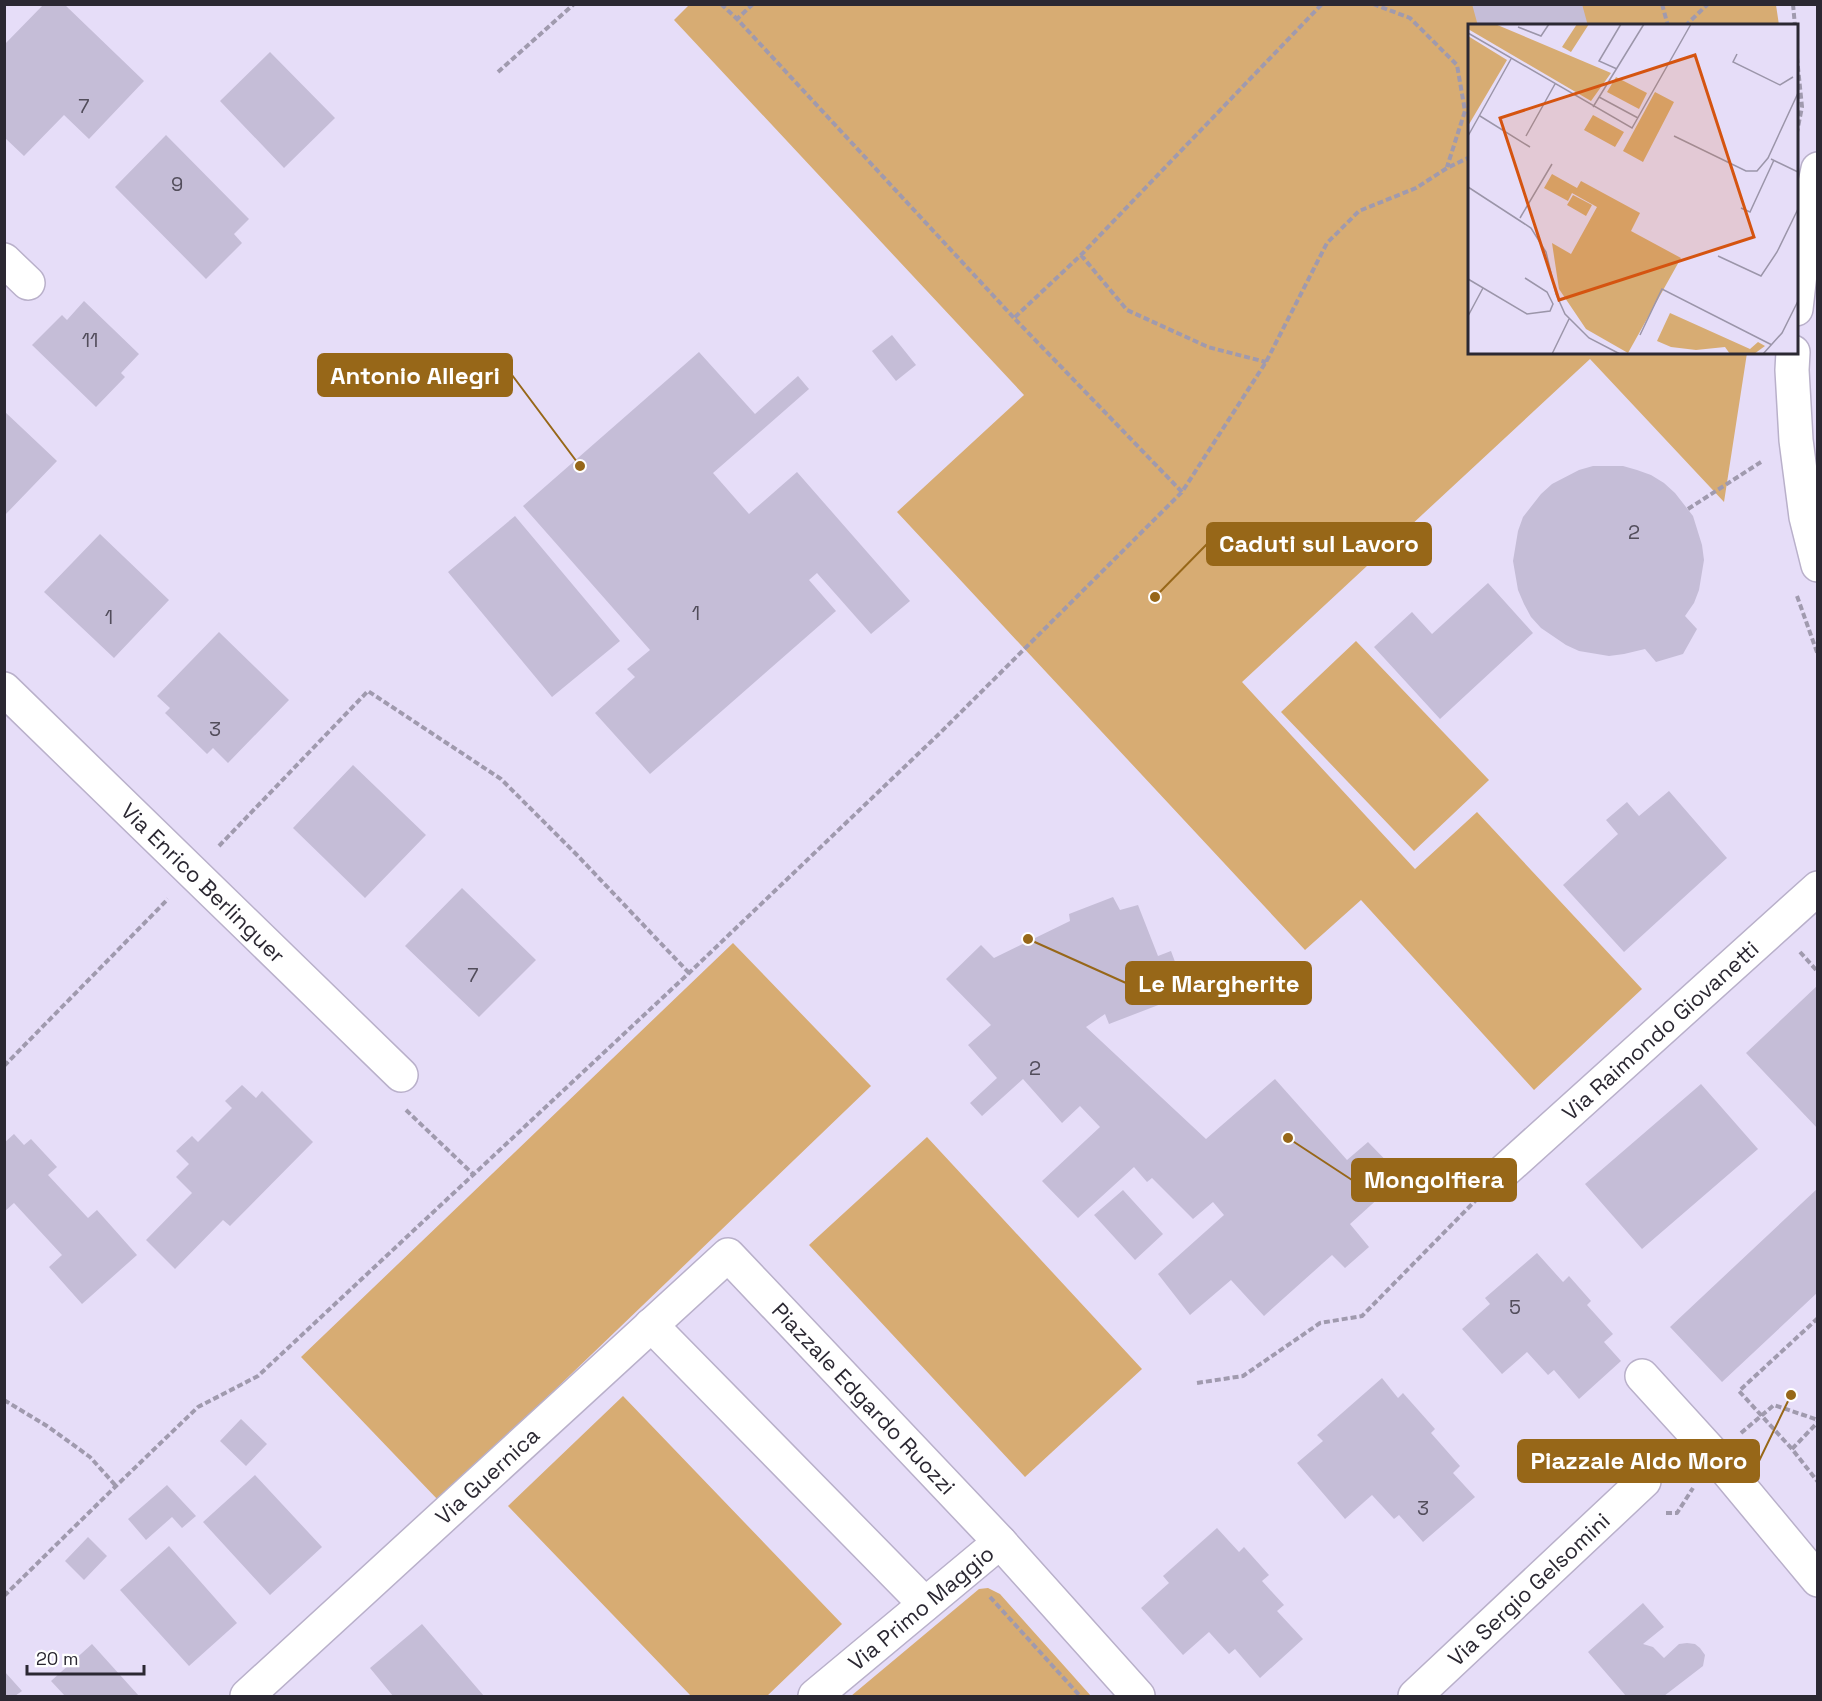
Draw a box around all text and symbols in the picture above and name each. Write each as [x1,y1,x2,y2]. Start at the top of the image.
inset map [1468,24,1798,354]
house number: 7 [78,93,90,119]
house number: 9 [171,171,183,197]
house number: 11 [82,327,98,353]
callout: Antonio Allegri [318,354,512,396]
text: Antonio Allegri [330,360,500,391]
house number: 2 [1628,519,1640,545]
callout: Caduti sul Lavoro [1207,523,1431,565]
text: Caduti sul Lavoro [1219,528,1419,559]
house number: 1 [692,600,700,626]
house number: 1 [105,604,113,630]
house number: 3 [209,716,221,742]
street label: Via Enrico Berlinguer [115,797,291,969]
street label: Via Raimondo Giovanetti [1556,935,1764,1126]
house number: 7 [467,962,479,988]
callout: Le Margherite [1126,962,1311,1004]
text: Le Margherite [1138,968,1300,999]
house number: 2 [1029,1055,1041,1081]
callout: Mongolfiera [1352,1159,1516,1201]
text: Mongolfiera [1364,1164,1504,1195]
house number: 5 [1509,1294,1521,1320]
street label: Piazzale Edgardo Ruozzi [766,1296,961,1500]
street label: Via Guernica [429,1421,545,1530]
callout: Piazzale Aldo Moro [1518,1440,1759,1482]
text: Piazzale Aldo Moro [1531,1445,1747,1476]
house number: 3 [1417,1495,1429,1521]
street label: Via Sergio Gelsomini [1442,1506,1616,1672]
street label: Via Primo Maggio [843,1539,1000,1676]
scale bar [27,1638,144,1676]
text: 20 m [36,1647,79,1670]

